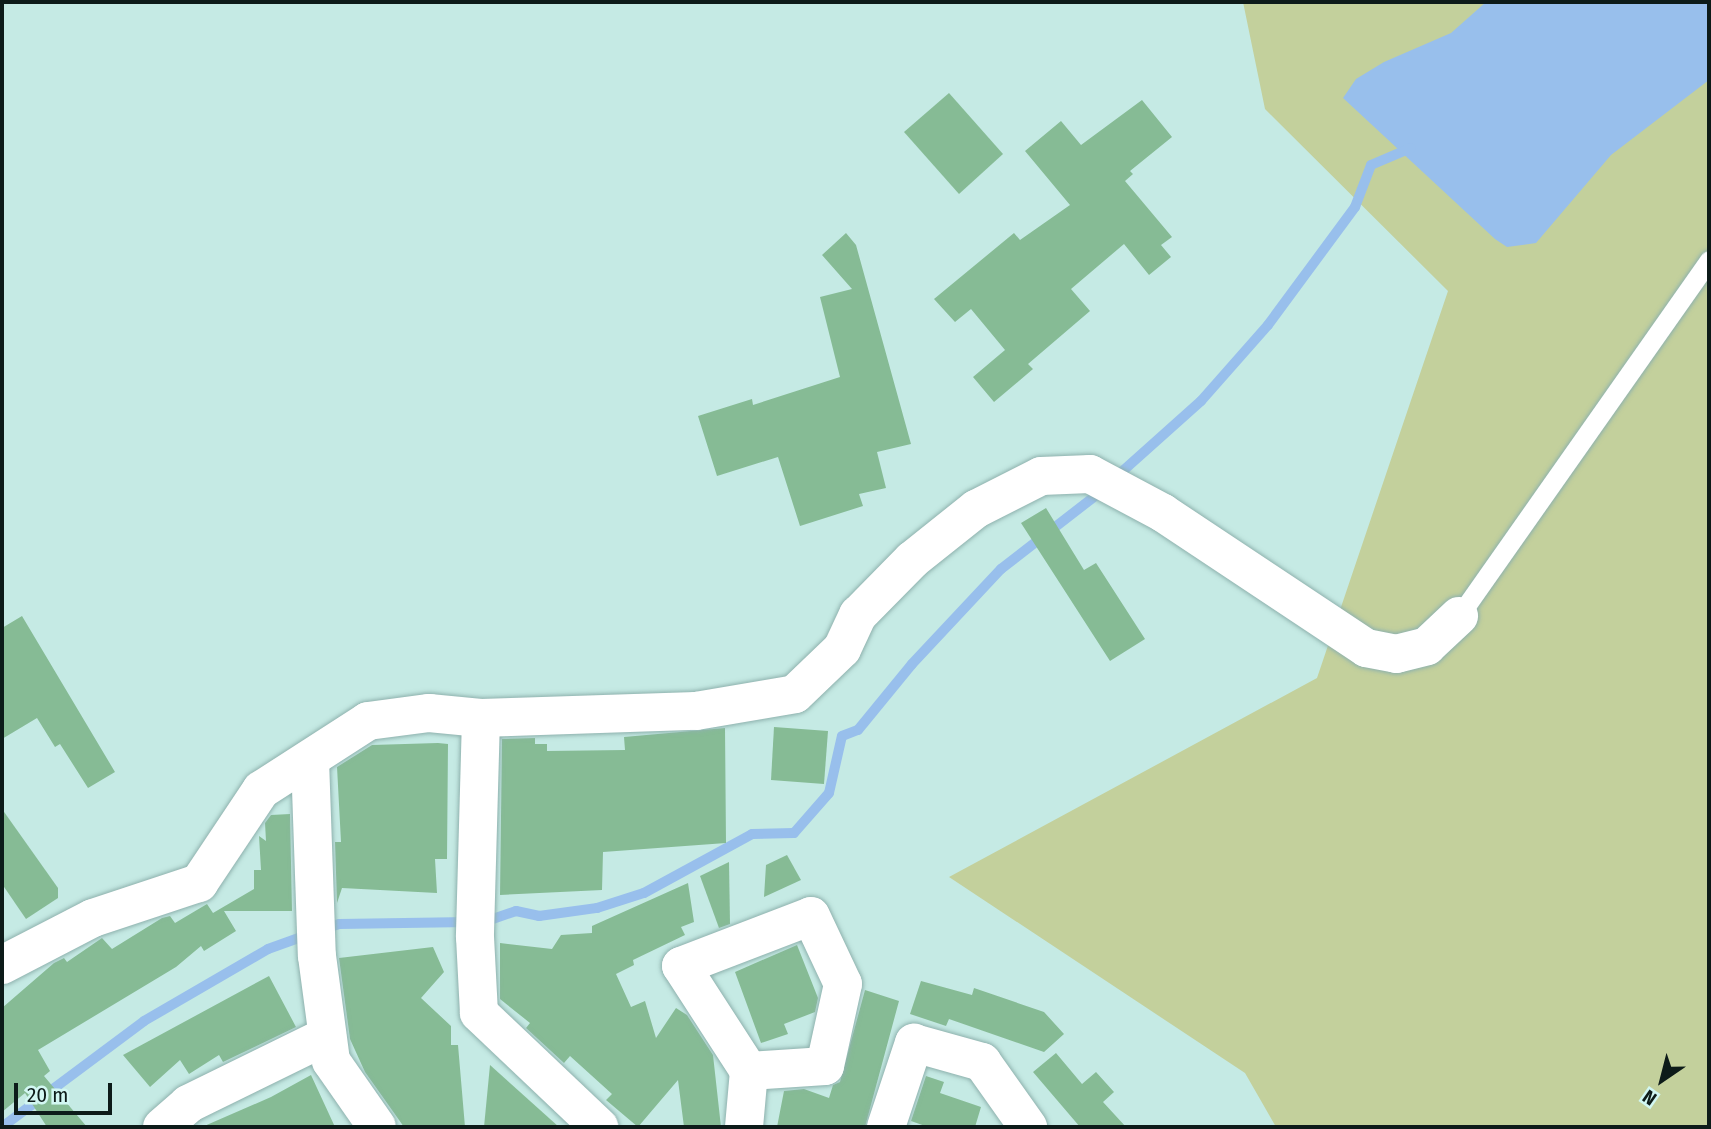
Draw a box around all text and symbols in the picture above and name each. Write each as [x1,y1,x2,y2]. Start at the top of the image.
north arrow [1627,1045,1697,1115]
scale bar [18,1070,116,1114]
text: 20 m [27,1082,68,1108]
text: N [1638,1085,1661,1110]

